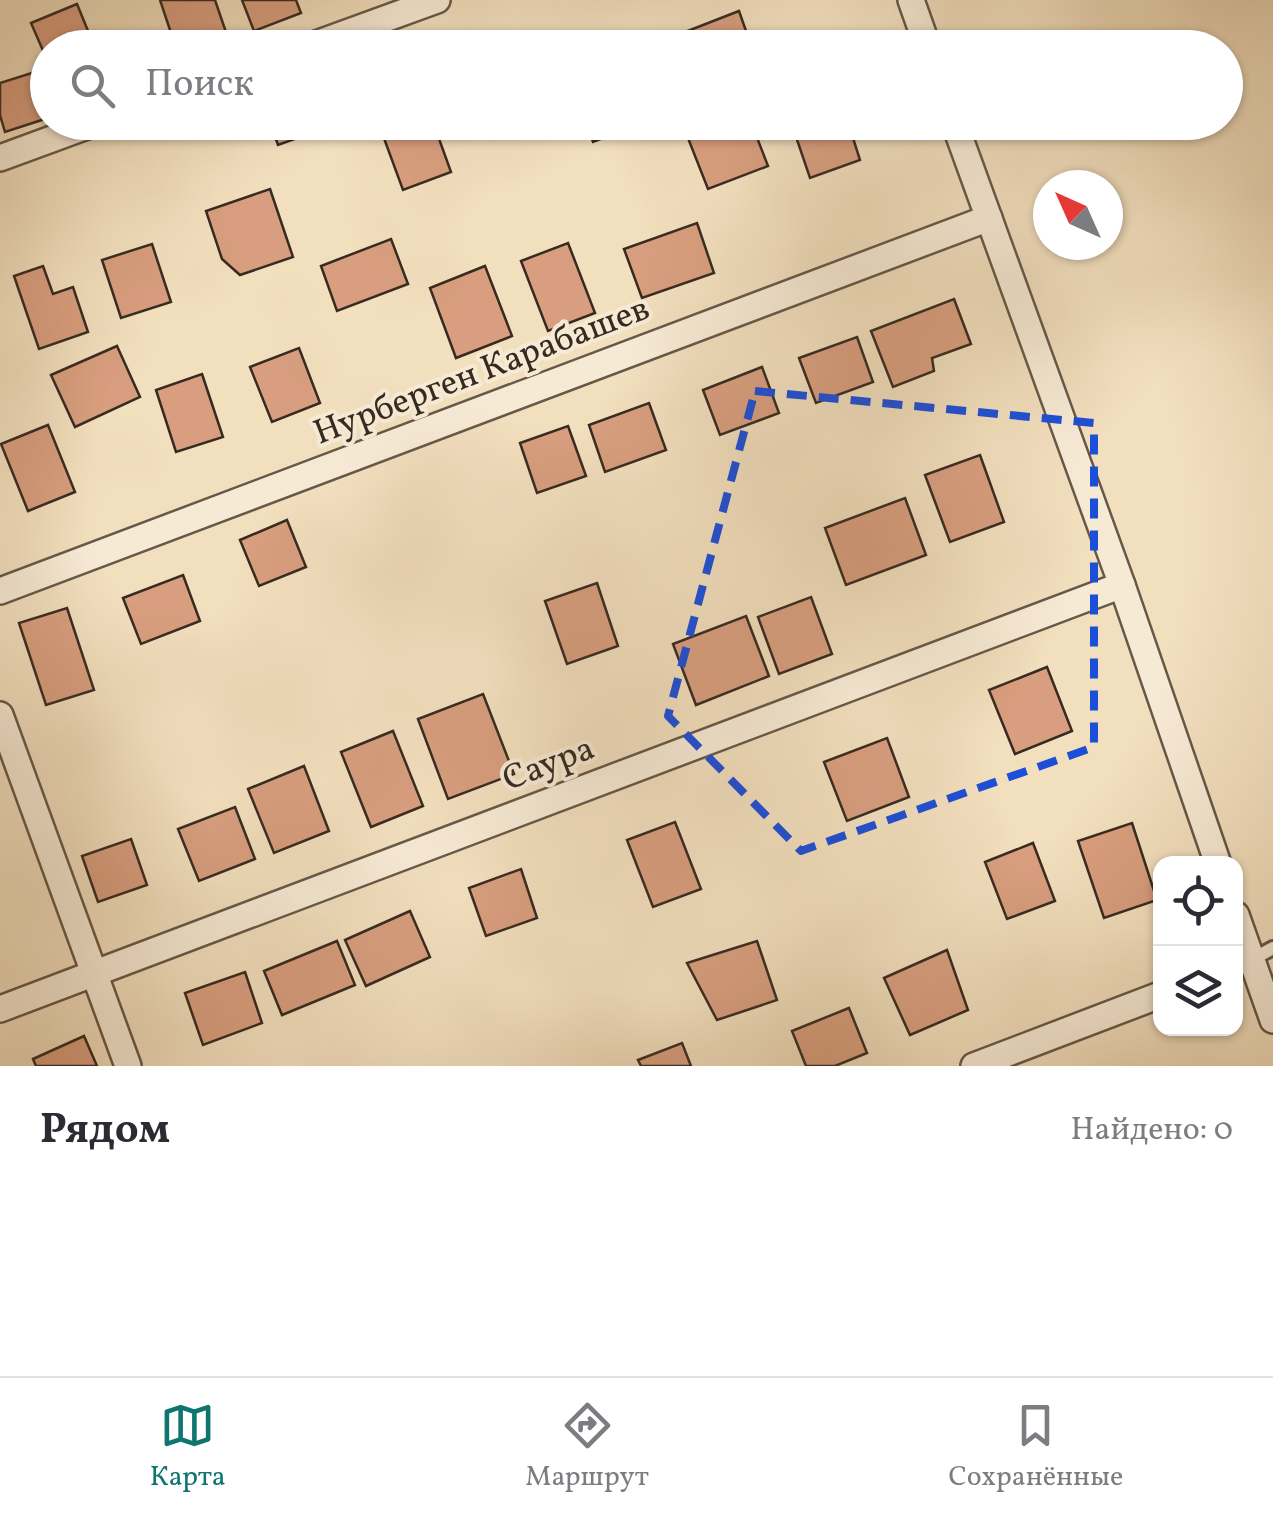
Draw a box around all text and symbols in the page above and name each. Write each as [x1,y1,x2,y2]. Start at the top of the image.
search box [30,30,1243,140]
icon: search [65,58,120,113]
text: Поиск [145,59,254,112]
north arrow [1033,170,1123,260]
street label: Нурберген Карабашев [307,286,657,458]
street label: Саура [496,726,602,804]
map controls [1153,856,1243,1036]
button: locate [1153,856,1243,946]
button: layers [1153,946,1243,1036]
text: Рядом [40,1102,170,1161]
text: Найдено: 0 [1071,1109,1233,1153]
tab: Карта [150,1398,226,1497]
tab: Маршрут [525,1398,649,1497]
tab: Сохранённые [949,1398,1123,1497]

